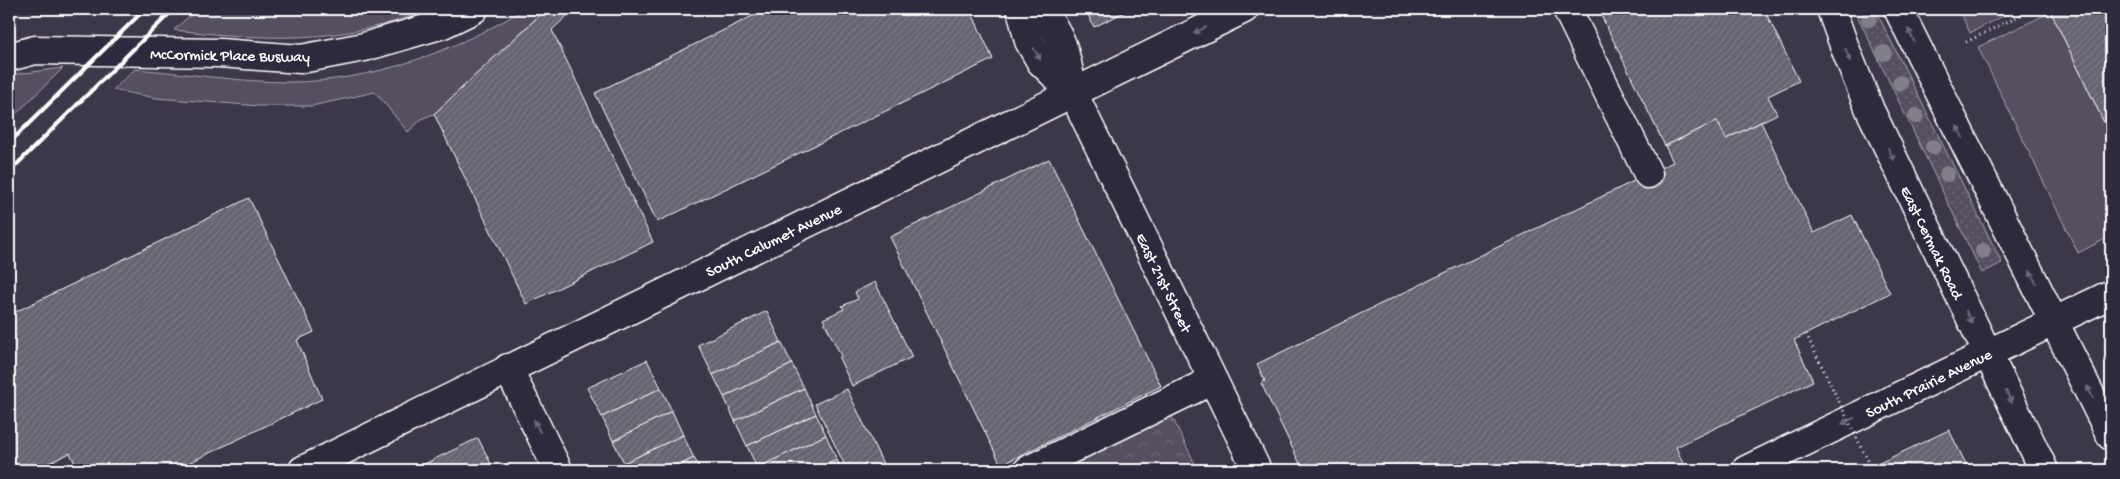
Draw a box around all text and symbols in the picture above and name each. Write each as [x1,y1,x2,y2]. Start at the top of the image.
one-way arrow [1193,26,1207,34]
one-way arrow [1907,28,1915,42]
street label: McCormick Place Busway [150,47,310,68]
one-way arrow [1032,48,1041,61]
one-way arrow [1844,48,1852,62]
one-way arrow [1956,125,1964,140]
one-way arrow [1888,147,1896,161]
street label: East Cermak Road [1894,184,1966,305]
street label: South Calumet Avenue [704,201,846,283]
street label: East 21st Street [1130,231,1195,338]
one-way arrow [2029,270,2037,285]
one-way arrow [1965,310,1973,324]
street label: South Prairie Avenue [1863,346,1997,424]
one-way arrow [2086,385,2094,399]
one-way arrow [2005,390,2013,404]
one-way arrow [1841,417,1855,425]
one-way arrow [533,419,541,434]

